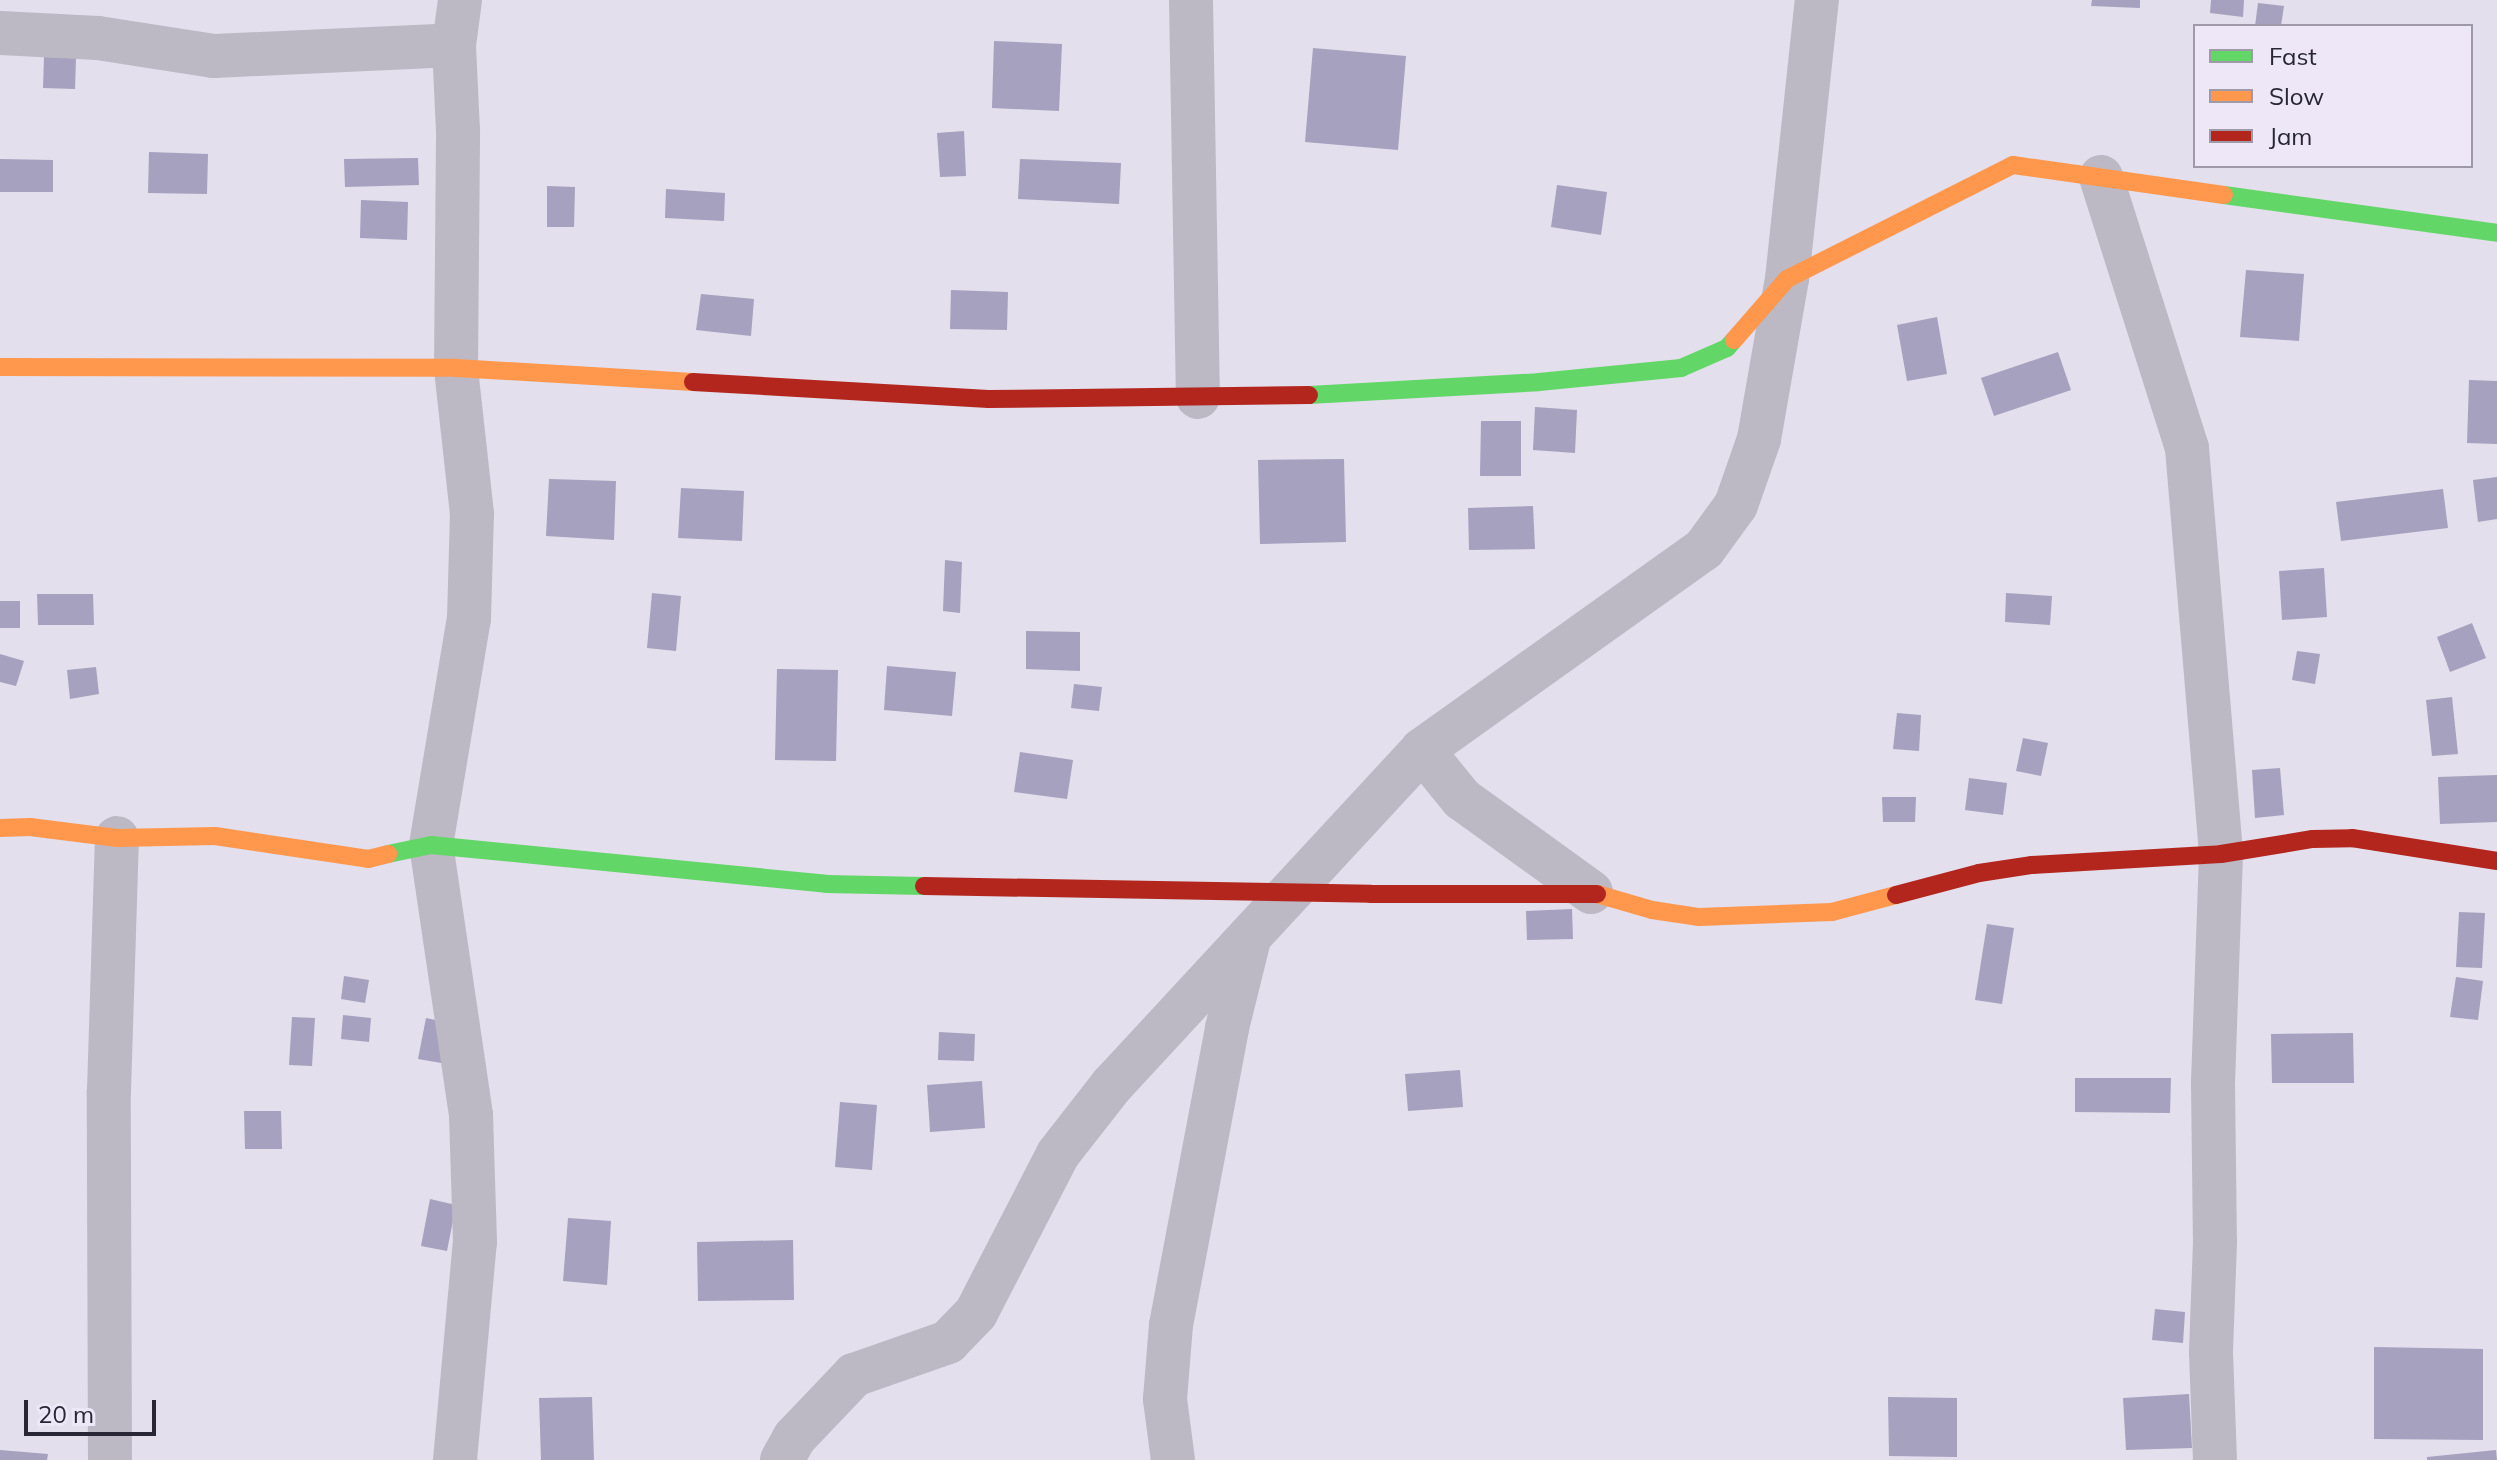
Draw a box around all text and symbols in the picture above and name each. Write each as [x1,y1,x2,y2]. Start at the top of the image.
legend [2193,24,2473,168]
text: Fast [2269,41,2317,71]
text: Slow [2269,81,2324,111]
text: Jam [2269,121,2312,151]
scale bar [28,1384,160,1434]
text: 20 m [38,1399,94,1429]

